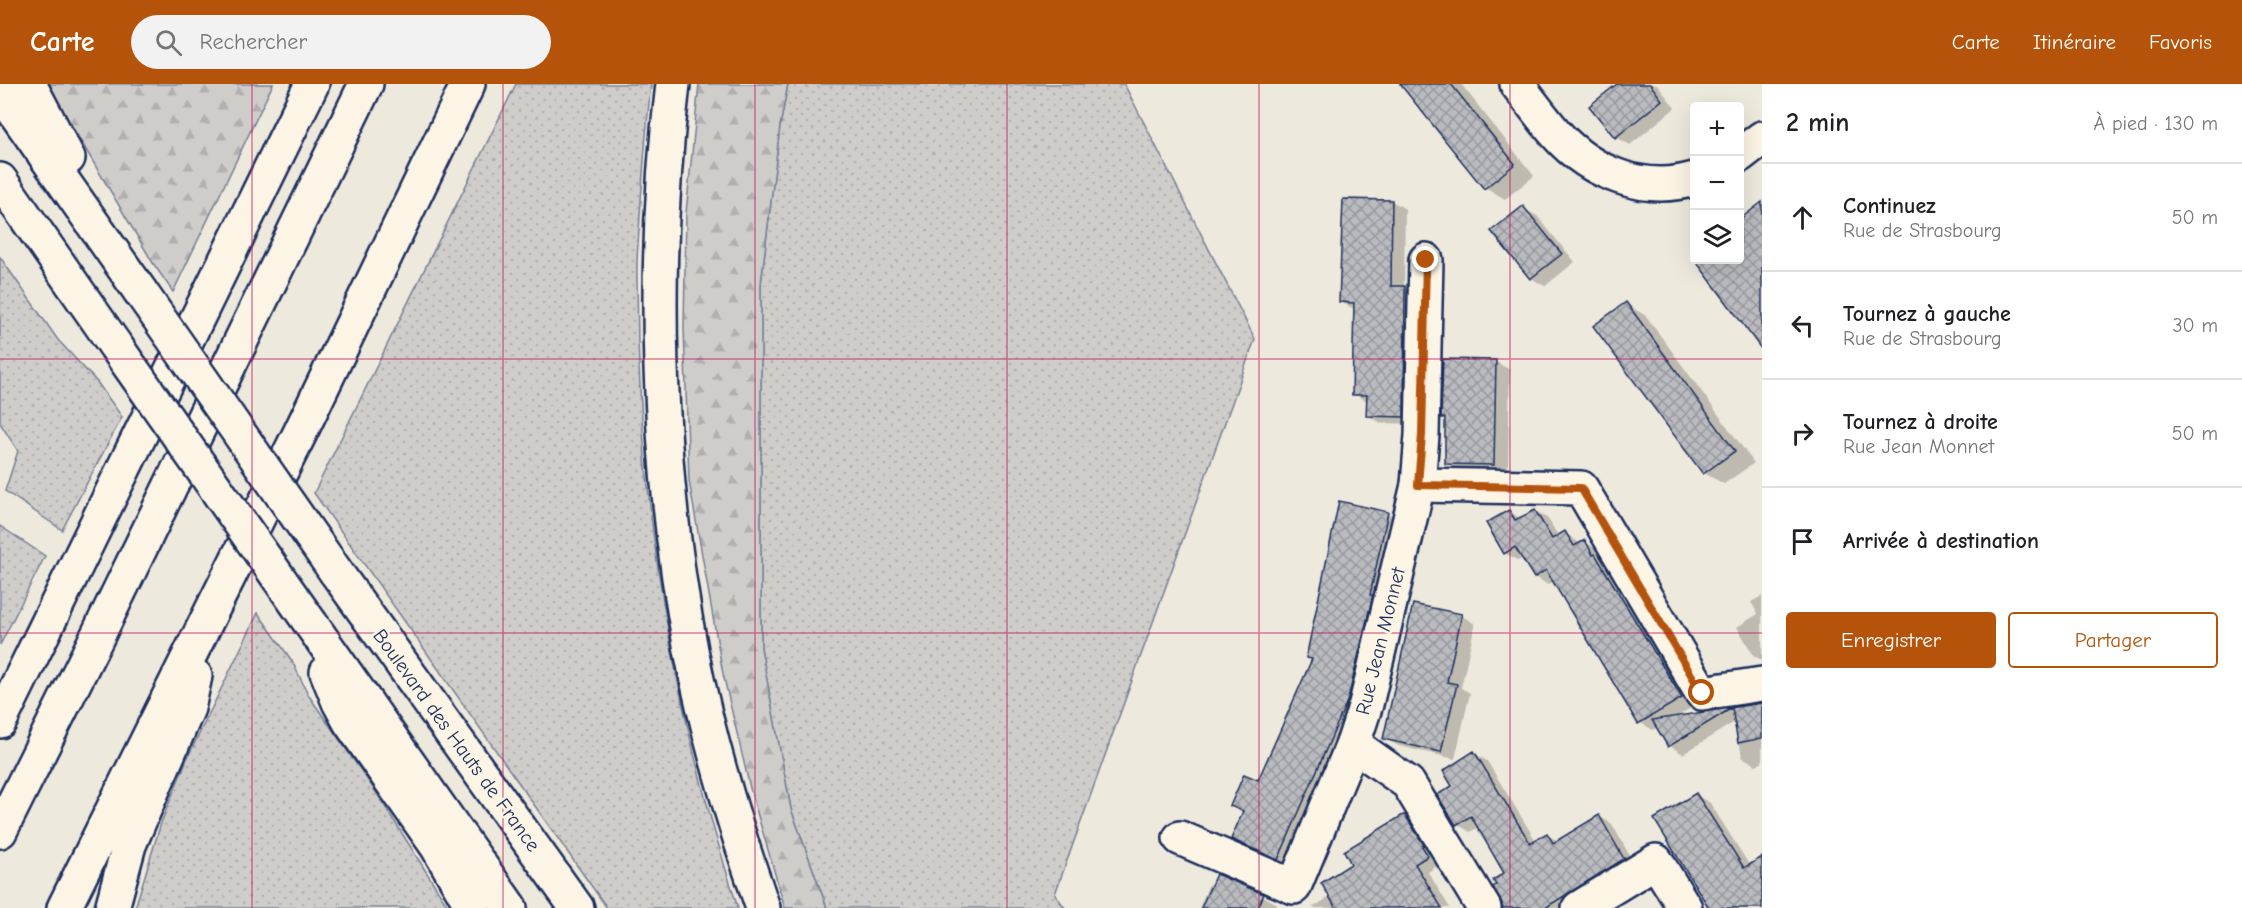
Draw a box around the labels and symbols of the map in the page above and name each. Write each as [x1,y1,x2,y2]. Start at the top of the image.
route end [1412,246,1438,272]
street label: Rue Jean Monnet [1351,564,1410,717]
street label: Boulevard des Hauts de France [368,625,545,856]
route start [1688,679,1714,705]

